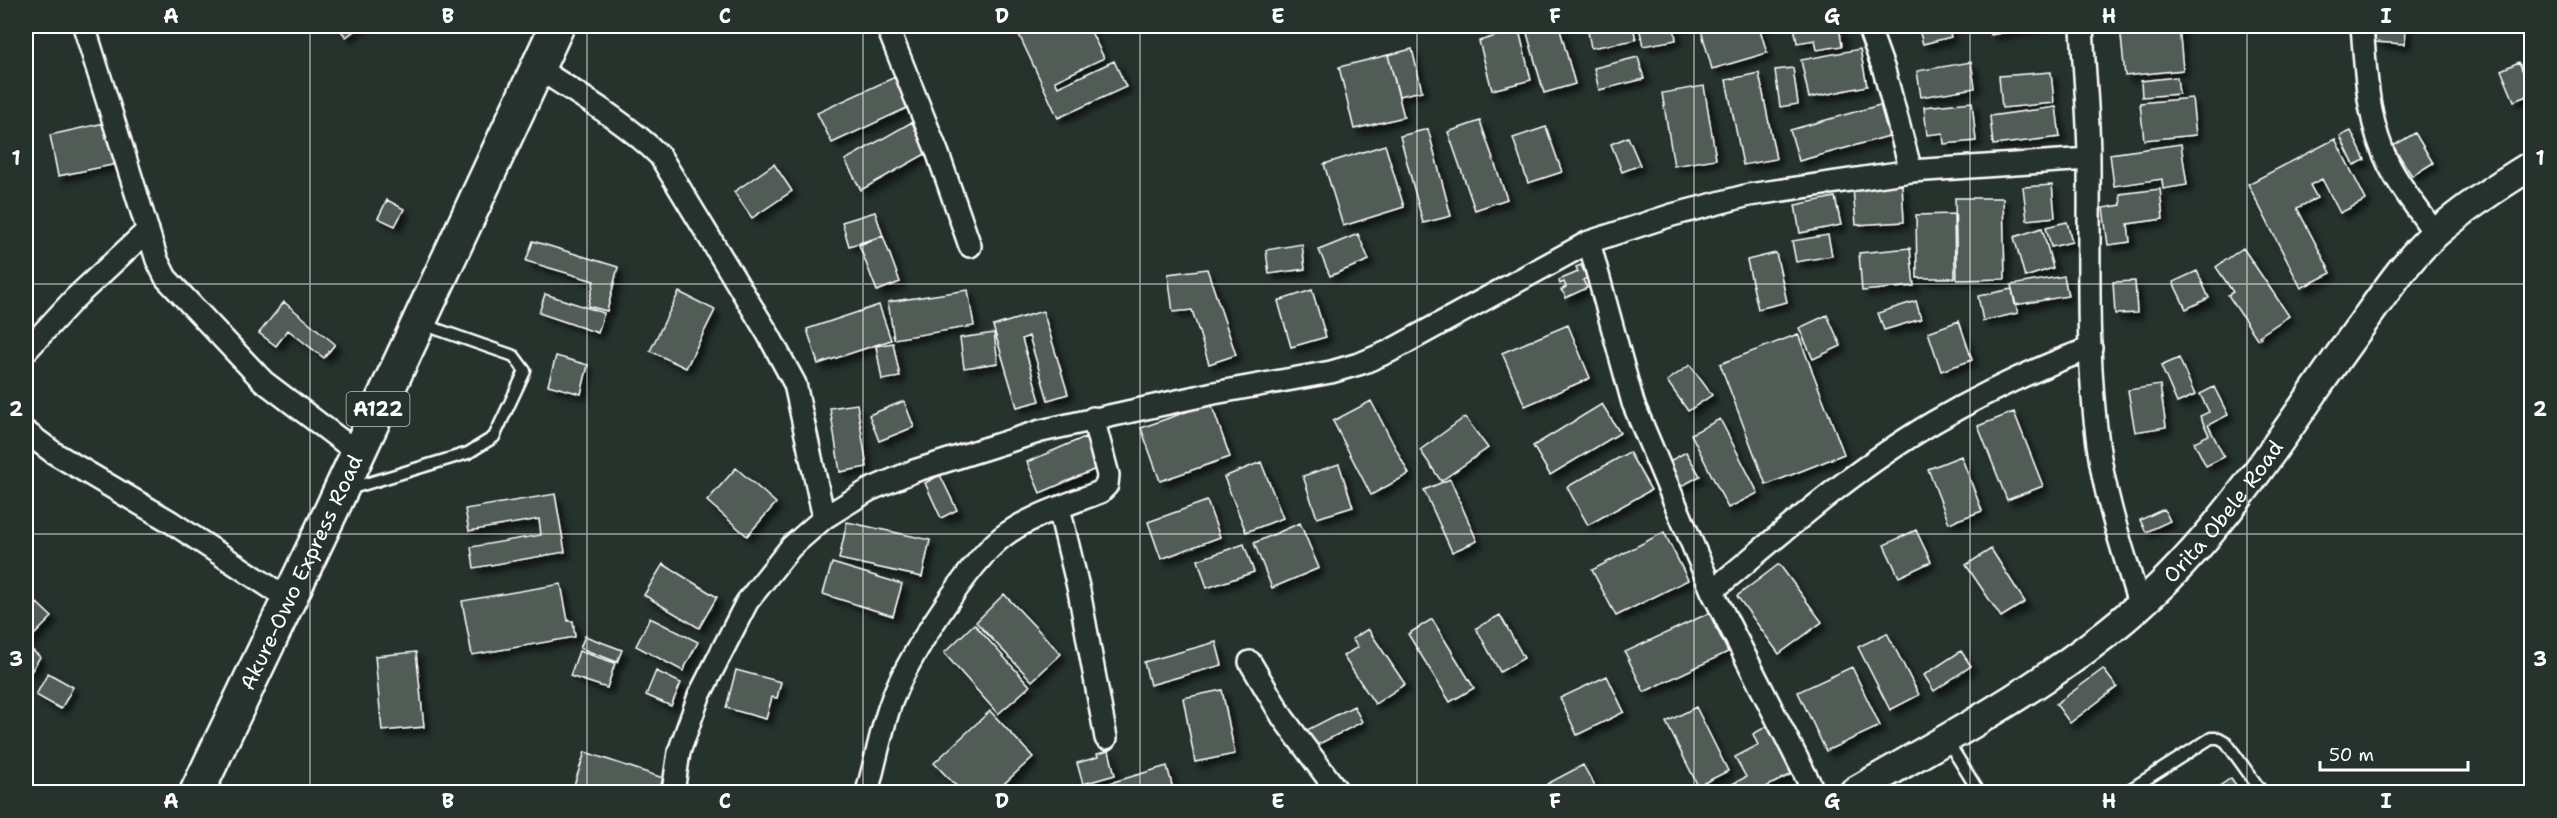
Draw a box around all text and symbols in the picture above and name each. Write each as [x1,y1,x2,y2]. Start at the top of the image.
text: A [163,3,179,29]
text: B [442,3,454,29]
text: C [719,3,731,29]
text: D [995,3,1009,29]
text: E [1271,3,1285,29]
text: F [1549,3,1561,29]
text: G [1824,3,1840,29]
text: H [2102,3,2116,29]
text: I [2380,3,2392,29]
text: 1 [11,145,21,171]
text: 1 [2535,145,2545,171]
road number: A122 [346,392,410,426]
text: 2 [9,396,23,422]
text: 2 [2533,396,2547,422]
street label: Orita Obele Road [2157,435,2290,589]
street label: Akure-Owo Express Road [234,450,369,695]
text: 3 [9,646,23,672]
text: 3 [2533,646,2547,672]
scale bar [2320,734,2468,772]
text: 50 m [2329,743,2374,767]
text: A [163,788,179,814]
text: B [442,788,454,814]
text: C [719,788,731,814]
text: D [995,788,1009,814]
text: E [1271,788,1285,814]
text: F [1549,788,1561,814]
text: G [1824,788,1840,814]
text: H [2102,788,2116,814]
text: I [2380,788,2392,814]

